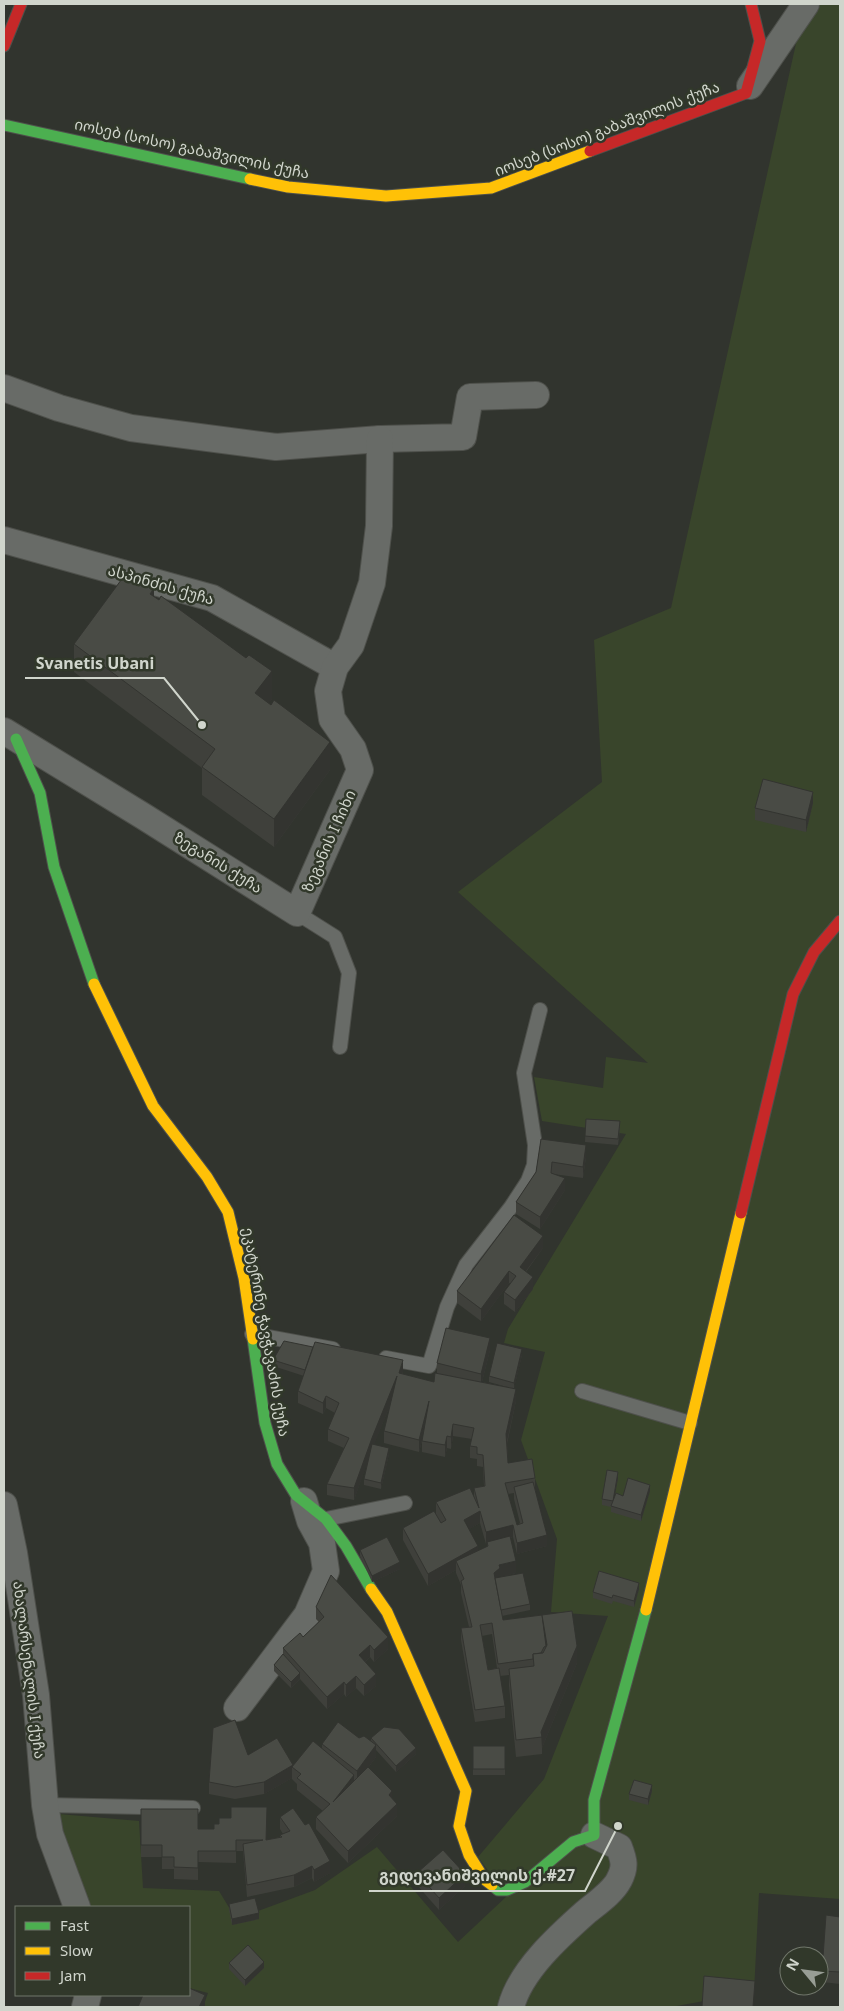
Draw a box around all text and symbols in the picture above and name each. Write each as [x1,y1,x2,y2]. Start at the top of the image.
street label: იოსებ (სოსო) გაბაშვილის ქუჩა [491,76,722,180]
street label: იოსებ (სოსო) გაბაშვილის ქუჩა [73,113,311,183]
street label: ასპინძის ქუჩა [106,559,217,609]
callout: Svanetis Ubani [25,647,164,678]
text: Svanetis Ubani [36,652,154,674]
street label: ზეგანის I ჩიხი [297,786,360,895]
street label: ზეგანის ქუჩა [171,827,266,897]
street label: ეკატერინე ჭავჭავაძის ქუჩა [239,1226,295,1438]
street label: ახალარსენალის I ქუჩა [9,1580,51,1760]
callout: გედევანიშვილის ქ.#27 [369,1860,585,1891]
text: გედევანიშვილის ქ.#27 [379,1864,575,1886]
legend [15,1906,190,1996]
text: Fast [60,1915,89,1935]
text: Slow [60,1940,93,1960]
north arrow [779,1946,829,1996]
text: N [781,1955,803,1974]
text: Jam [58,1965,87,1985]

